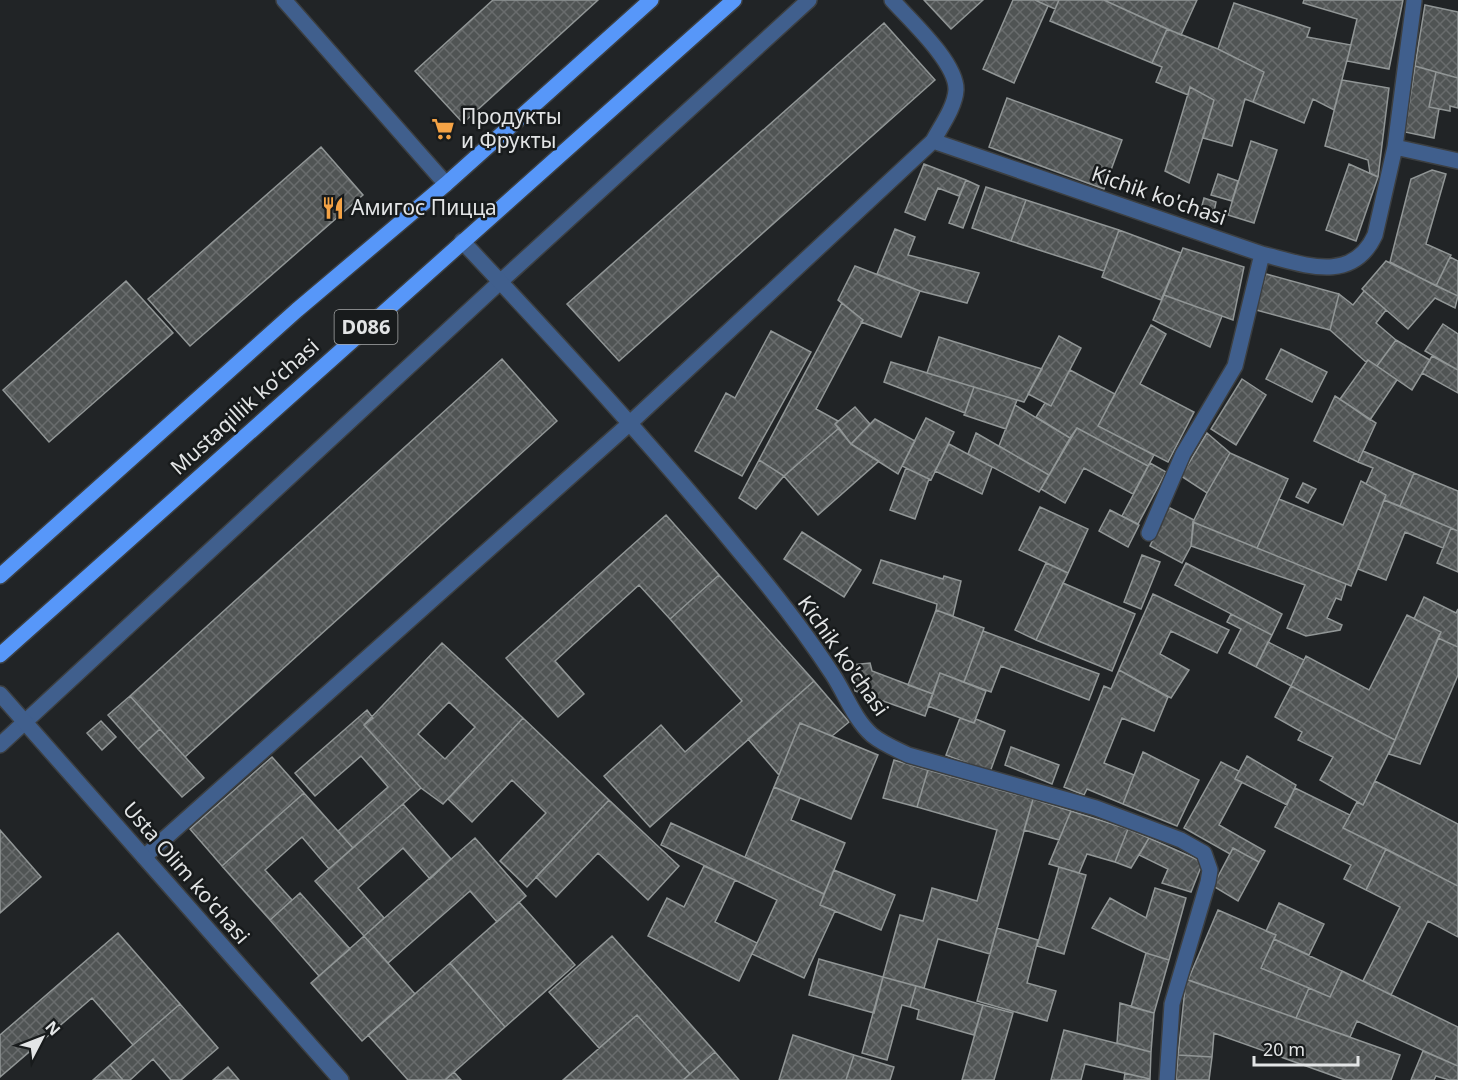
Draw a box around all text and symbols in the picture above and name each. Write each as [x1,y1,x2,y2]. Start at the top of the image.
place label: Продукты и Фрукты [461,102,562,154]
supermarket icon: Продукты и Фрукты [430,116,456,142]
street label: Kichik ko'chasi [1088,159,1231,231]
place label: Амигос Пицца [351,193,497,221]
restaurant icon: Амигос Пицца [320,195,346,221]
road number: D086 [334,310,398,344]
street label: Mustaqillik koʻchasi [164,332,325,480]
street label: Kichik ko'chasi [792,590,896,721]
street label: Usta Olim ko'chasi [117,795,256,949]
north arrow [12,1008,72,1068]
text: N [41,1016,66,1040]
scale bar [1254,1029,1358,1067]
text: 20 m [1263,1037,1305,1061]

